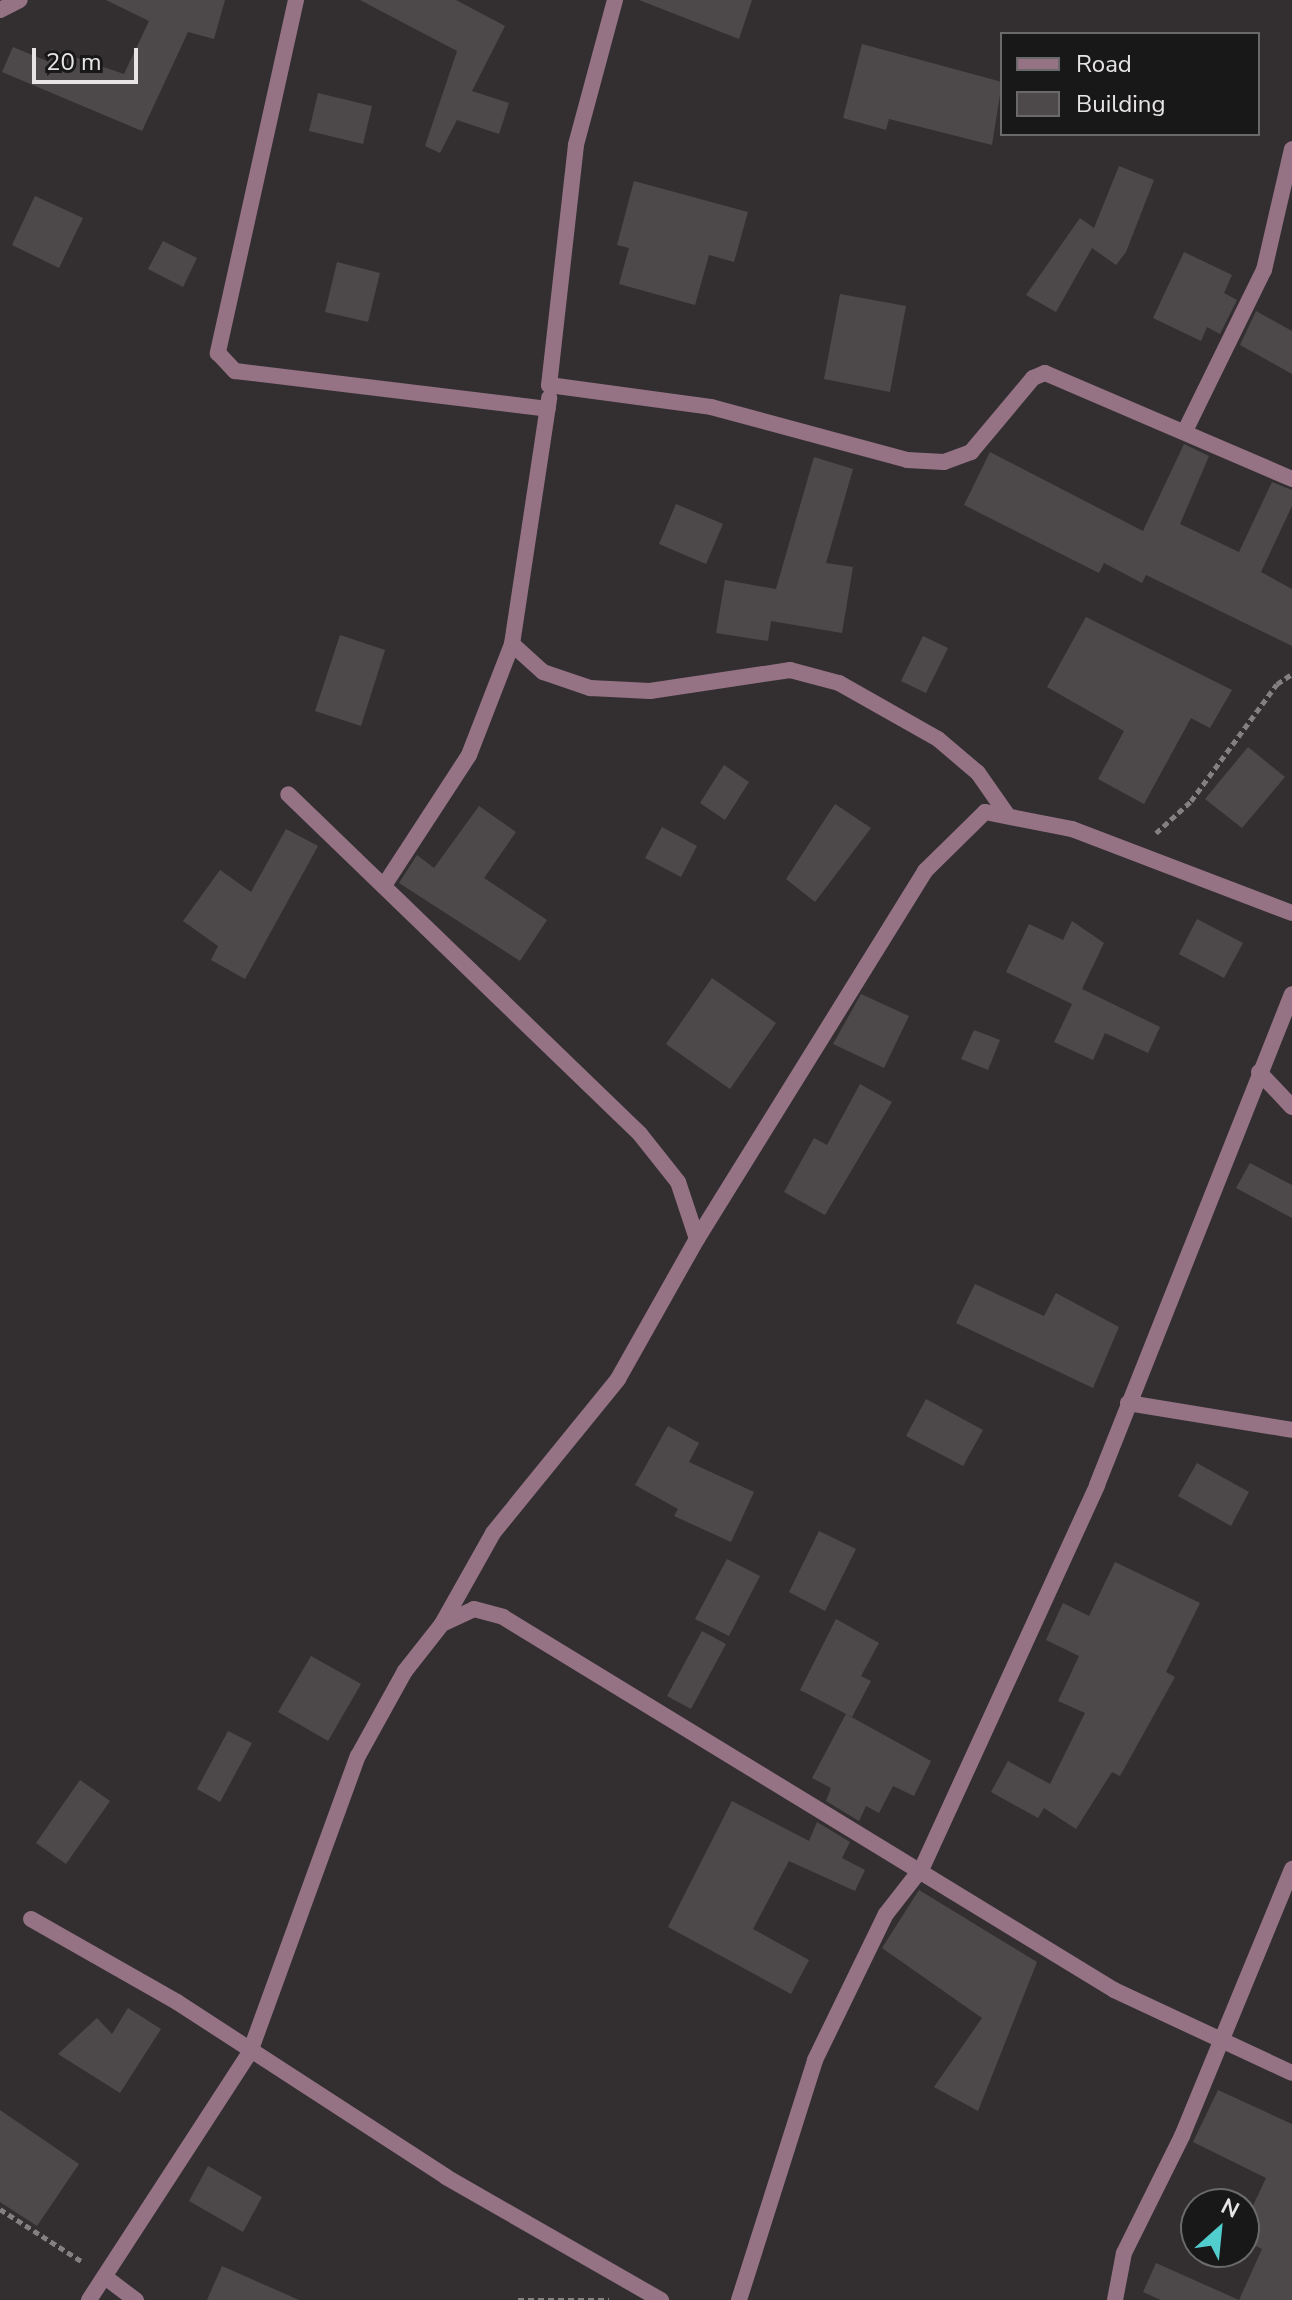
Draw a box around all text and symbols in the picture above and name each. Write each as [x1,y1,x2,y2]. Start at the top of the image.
scale bar [36,32,142,82]
legend [1000,32,1260,136]
text: 20 m [46,46,102,78]
text: Road [1076,48,1132,80]
text: Building [1076,88,1166,120]
north arrow [1180,2188,1260,2268]
text: N [1216,2191,1244,2226]

